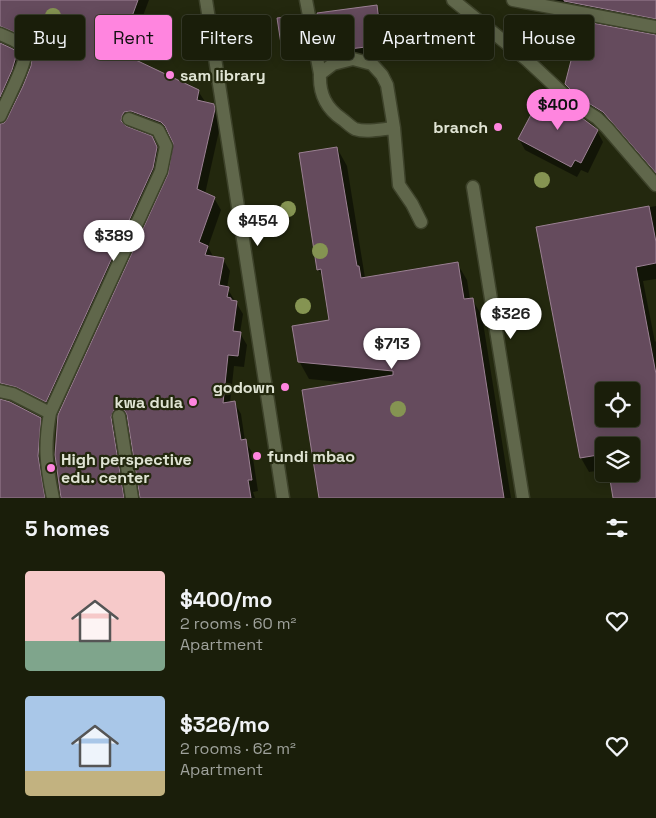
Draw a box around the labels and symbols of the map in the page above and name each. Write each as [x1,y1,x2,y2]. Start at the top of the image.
place label: sam library [180,65,266,86]
marker: sam library [164,69,176,81]
pin: $400 [528,88,588,131]
place label: branch [433,117,488,138]
marker: branch [492,121,504,133]
pin: $454 [228,204,288,247]
pin: $389 [84,220,144,262]
pin: $326 [481,298,541,340]
pin: $713 [362,328,422,370]
place label: godown [213,377,275,398]
marker: godown [279,381,291,393]
place label: kwa dula [115,392,183,413]
marker: kwa dula [187,396,199,408]
place label: fundi mbao [267,446,355,467]
place label: High perspective edu. center [61,449,192,488]
marker: fundi mbao [251,450,263,462]
marker: High perspective edu. center [45,462,57,474]

